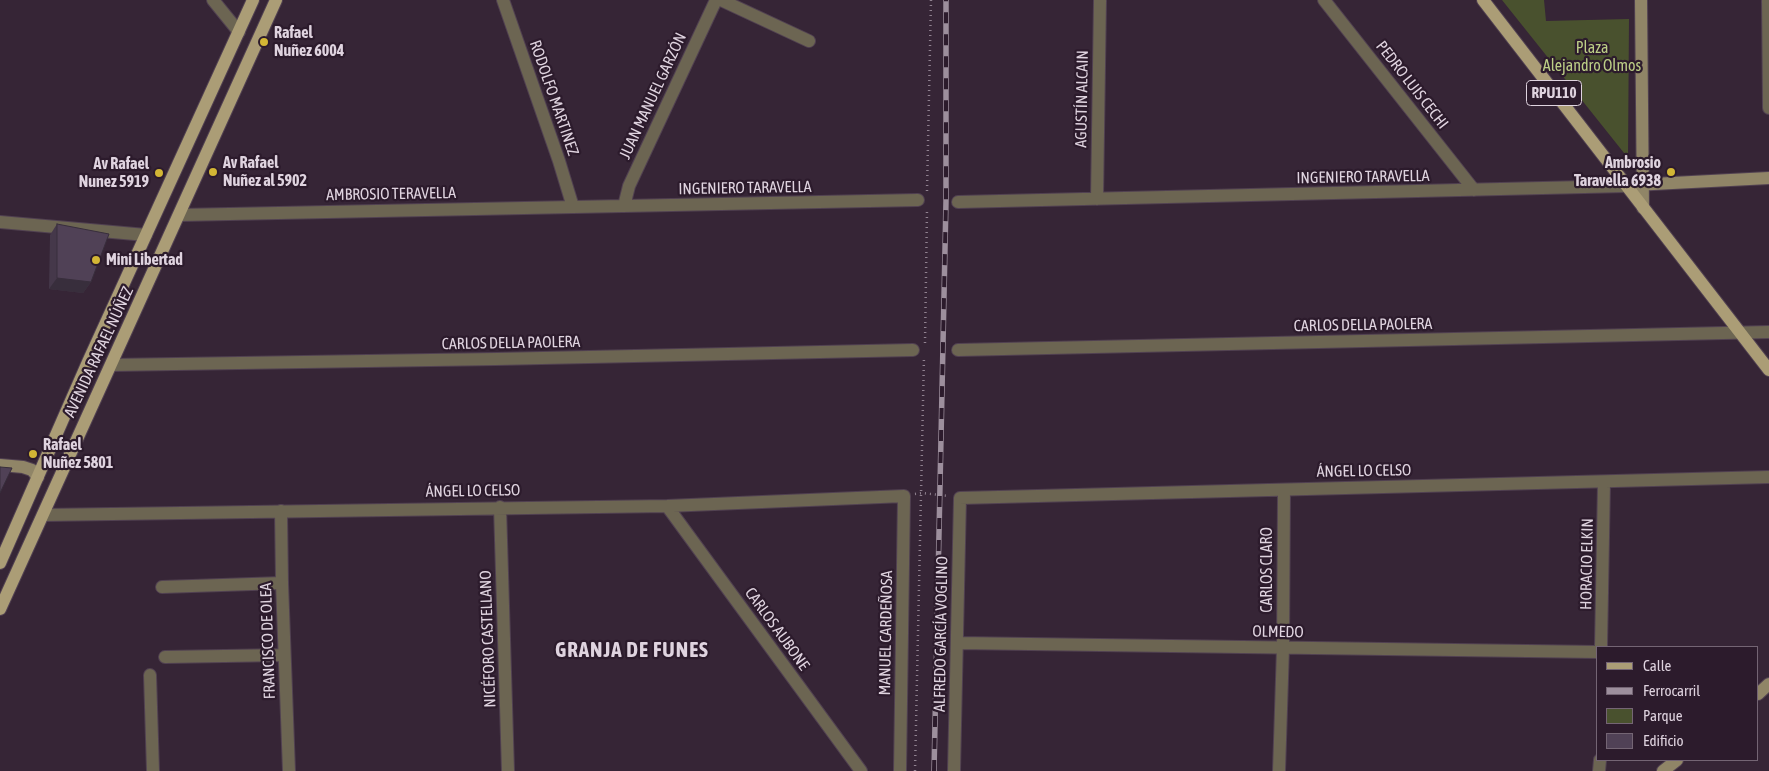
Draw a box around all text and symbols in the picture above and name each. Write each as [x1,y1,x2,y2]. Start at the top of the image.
place label: Rafael Nuñez 6004 [274,23,344,61]
street label: JUAN MANUEL GARZÓN [615,30,691,162]
marker: Rafael Nuñez 6004 [258,36,270,48]
street label: PEDRO LUIS CECHI [1372,37,1452,133]
street label: RODOLFO MARTINEZ [525,38,583,158]
park label: Plaza Alejandro Olmos [1543,38,1641,76]
street label: AGUSTÍN ALCAIN [1072,50,1092,148]
road number: RPU110 [1526,80,1582,106]
place label: Av Rafael Nuñez al 5902 [223,153,307,191]
place label: Ambrosio Taravella 6938 [1574,153,1661,191]
place label: Av Rafael Nunez 5919 [79,154,149,192]
marker: Av Rafael Nuñez al 5902 [207,166,219,178]
street label: INGENIERO TARAVELLA [1296,166,1430,188]
marker: Ambrosio Taravella 6938 [1665,166,1677,178]
marker: Av Rafael Nunez 5919 [153,167,165,179]
street label: INGENIERO TARAVELLA [678,177,812,199]
street label: AMBROSIO TERAVELLA [326,183,456,205]
place label: Mini Libertad [106,250,183,270]
marker: Mini Libertad [90,254,102,266]
street label: AVENIDA RAFAEL NÚÑEZ [60,284,138,420]
street label: CARLOS DELLA PAOLERA [1294,314,1432,336]
street label: CARLOS DELLA PAOLERA [442,332,580,354]
place label: Rafael Nuñez 5801 [43,435,113,473]
marker: Rafael Nuñez 5801 [27,448,39,460]
street label: ÁNGEL LO CELSO [1317,461,1411,481]
street label: ÁNGEL LO CELSO [426,481,520,501]
street label: HORACIO ELKIN [1577,518,1597,610]
street label: CARLOS CLARO [1257,527,1277,613]
street label: ALFREDO GARCÍA VOGLINO [930,556,952,712]
street label: NICÉFORO CASTELLANO [476,570,500,708]
street label: MANUEL CARDEÑOSA [875,570,897,696]
street label: FRANCISCO DE OLEA [256,583,280,699]
street label: CARLOS AUBONE [741,584,813,674]
street label: OLMEDO [1252,622,1304,642]
district label: GRANJA DE FUNES [553,637,711,663]
legend [1596,646,1759,761]
text: Calle [1643,657,1671,674]
text: Ferrocarril [1643,682,1700,699]
text: Parque [1643,707,1683,724]
text: Edificio [1643,732,1684,749]

